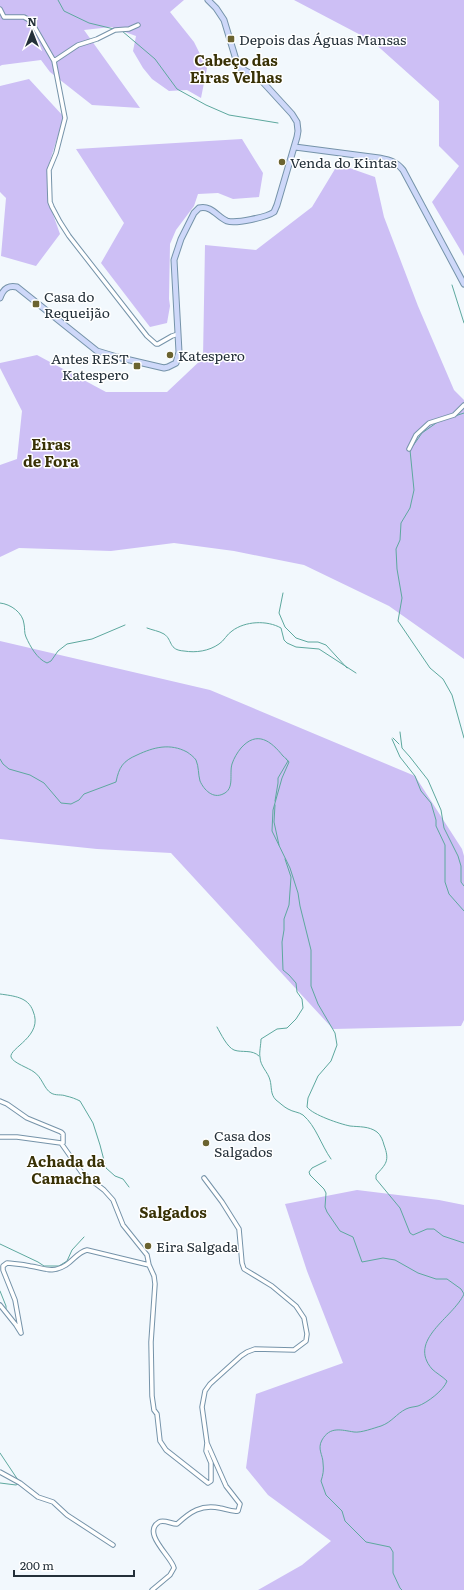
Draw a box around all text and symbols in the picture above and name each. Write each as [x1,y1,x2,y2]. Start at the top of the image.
north arrow [12,12,52,52]
text: N [27,13,37,29]
place label: Depois das Águas Mansas [239,29,406,49]
marker: Depois das Águas Mansas [226,34,236,44]
district label: Cabeço das Eiras Velhas [190,48,283,88]
place label: Venda do Kintas [290,152,397,172]
marker: Venda do Kintas [277,157,287,167]
place label: Casa do Requeijão [44,286,110,322]
marker: Casa do Requeijão [31,299,41,309]
place label: Katespero [178,345,245,365]
place label: Antes REST Katespero [51,348,129,384]
marker: Katespero [165,350,175,360]
marker: Antes REST Katespero [132,361,142,371]
district label: Eiras de Fora [23,432,79,472]
place label: Casa dos Salgados [214,1125,272,1161]
marker: Casa dos Salgados [201,1138,211,1148]
district label: Achada da Camacha [27,1149,106,1189]
district label: Salgados [139,1200,207,1223]
place label: Eira Salgada [156,1236,239,1256]
marker: Eira Salgada [143,1241,153,1251]
scale bar [14,1552,134,1578]
text: 200 m [20,1556,54,1574]

